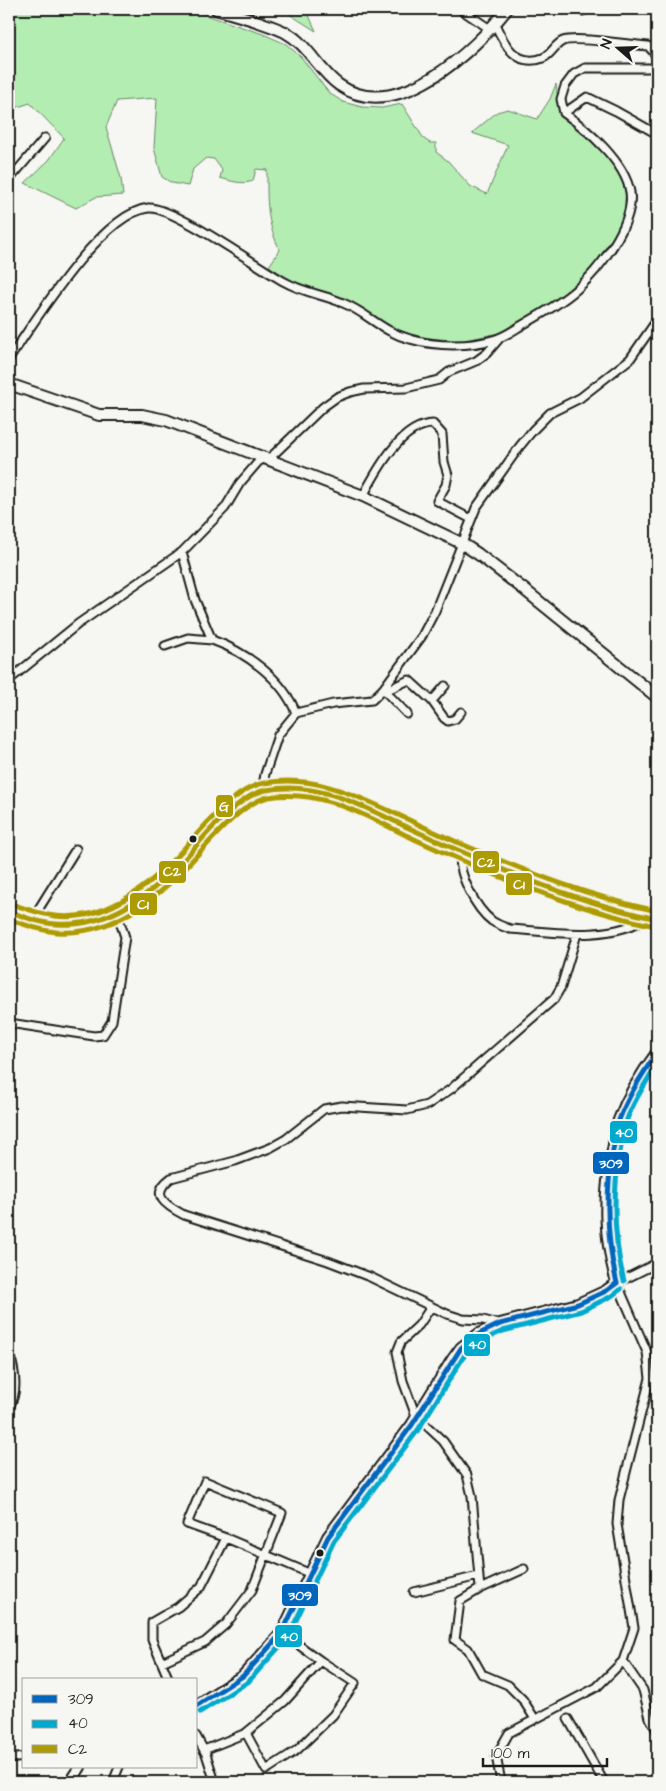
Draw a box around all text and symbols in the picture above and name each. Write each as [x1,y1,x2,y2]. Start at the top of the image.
north arrow [594,22,644,72]
text: N [596,36,618,51]
line badge: G [215,794,234,818]
text: G [219,797,229,817]
unlabelled marker [188,834,198,844]
line badge: C2 [472,850,500,874]
text: C2 [477,853,496,873]
line badge: C2 [158,860,187,884]
text: C2 [163,862,182,882]
line badge: C1 [505,872,533,896]
text: C1 [513,875,525,895]
line badge: C1 [129,892,158,916]
text: C1 [137,895,149,915]
line badge: 40 [609,1120,638,1144]
text: 40 [615,1123,633,1143]
line badge: 309 [592,1151,630,1175]
text: 309 [598,1154,623,1174]
line badge: 40 [463,1333,491,1357]
text: 40 [468,1335,486,1355]
unlabelled marker [315,1548,325,1558]
line badge: 309 [281,1583,319,1607]
text: 309 [287,1586,312,1606]
line badge: 40 [274,1624,303,1648]
text: 40 [280,1627,298,1647]
legend [22,1678,198,1768]
text: 309 [68,1689,94,1710]
text: 40 [68,1713,88,1734]
scale bar [483,1736,607,1768]
text: C2 [68,1739,88,1760]
text: 100 m [491,1743,530,1764]

